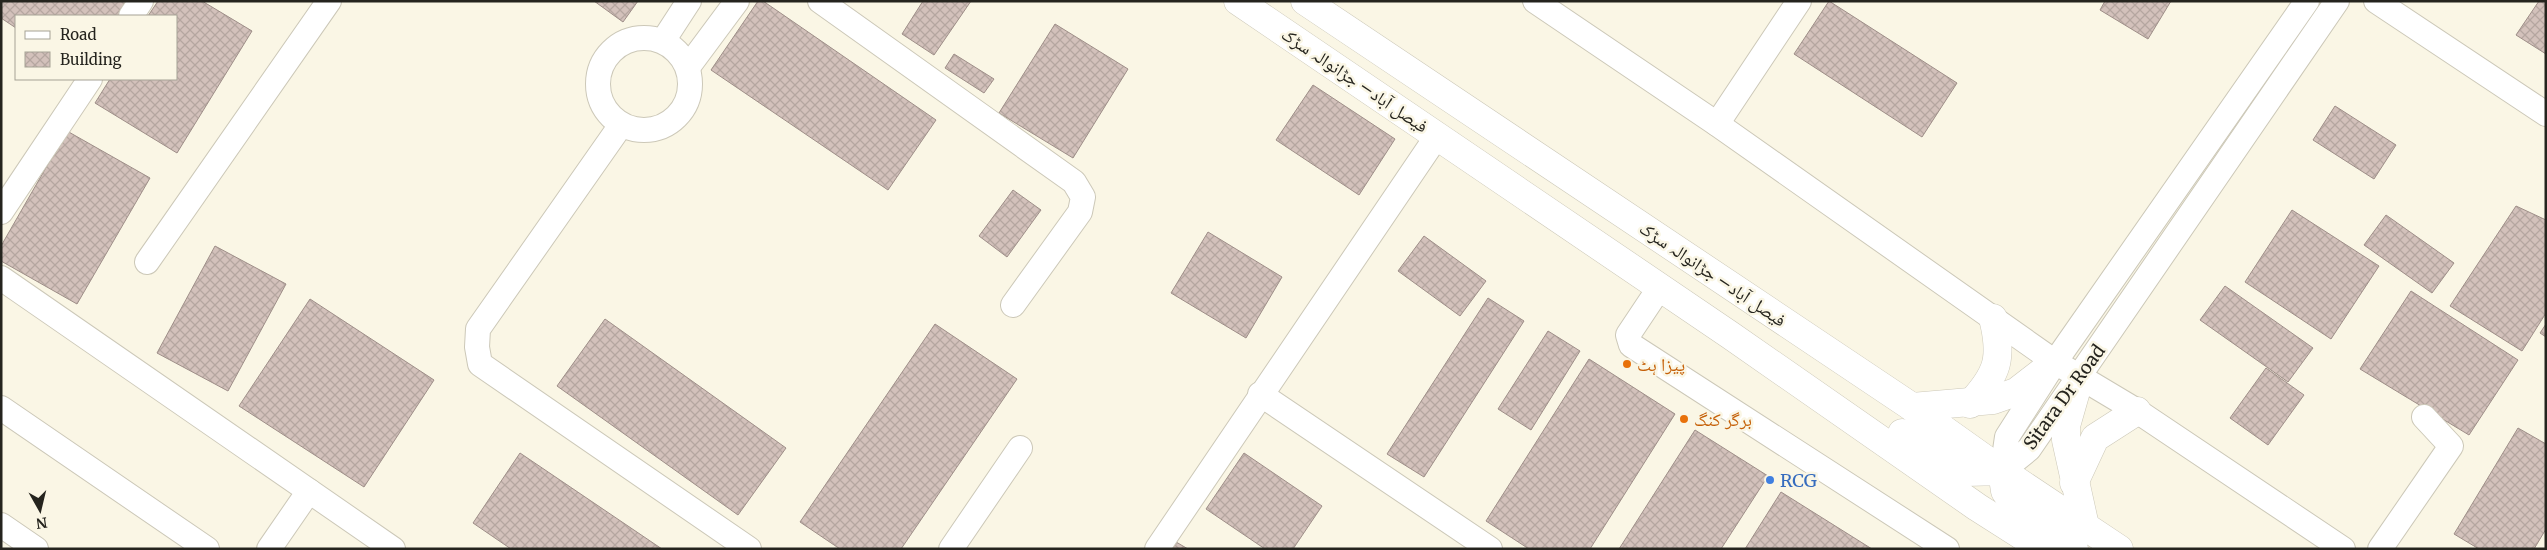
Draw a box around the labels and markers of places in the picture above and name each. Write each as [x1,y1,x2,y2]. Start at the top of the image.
place label: پیزا ہٹ [1637,353,1685,376]
marker: پیزا ہٹ [1621,358,1633,370]
place label: برگر کنگ [1694,408,1752,431]
marker: برگر کنگ [1678,413,1690,425]
place label: RCG [1780,469,1817,492]
marker: RCG [1764,474,1776,486]

